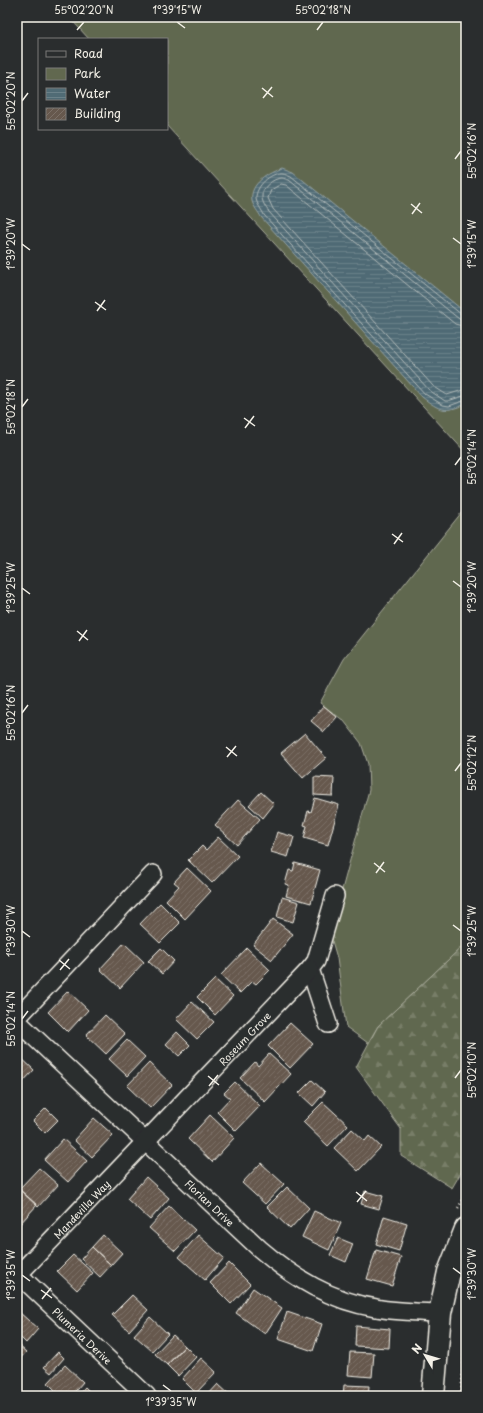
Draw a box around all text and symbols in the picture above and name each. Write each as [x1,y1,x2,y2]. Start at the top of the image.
text: 55°02'20"N [54,2,114,17]
text: 1°39'15"W [153,2,202,17]
text: 55°02'18"N [295,2,351,17]
legend [38,38,168,130]
text: Road [74,44,103,62]
text: Park [74,64,101,82]
text: 55°02'20"N [3,71,18,131]
text: Water [74,84,111,102]
text: Building [74,104,121,122]
text: 55°02'16"N [464,123,479,179]
text: 1°39'20"W [3,217,18,270]
text: 1°39'15"W [464,219,479,268]
text: 55°02'18"N [3,379,18,435]
text: 55°02'14"N [464,429,479,485]
text: 1°39'20"W [464,560,479,613]
text: 1°39'25"W [3,562,18,614]
text: 55°02'16"N [3,685,18,741]
text: 55°02'12"N [464,735,479,791]
text: 1°39'30"W [3,904,18,957]
text: 1°39'25"W [464,905,479,957]
text: 55°02'14"N [3,991,18,1047]
street label: Roseum Grove [215,1008,274,1068]
text: 55°02'10"N [464,1041,479,1098]
street label: Florian Drive [182,1175,238,1229]
street label: Mandevilla Way [50,1176,113,1241]
text: 1°39'30"W [464,1247,479,1300]
text: 1°39'35"W [3,1249,18,1300]
street label: Plumeria Derive [50,1303,116,1367]
north arrow [405,1335,445,1375]
text: N [407,1340,426,1357]
text: 1°39'35"W [146,1394,197,1409]

